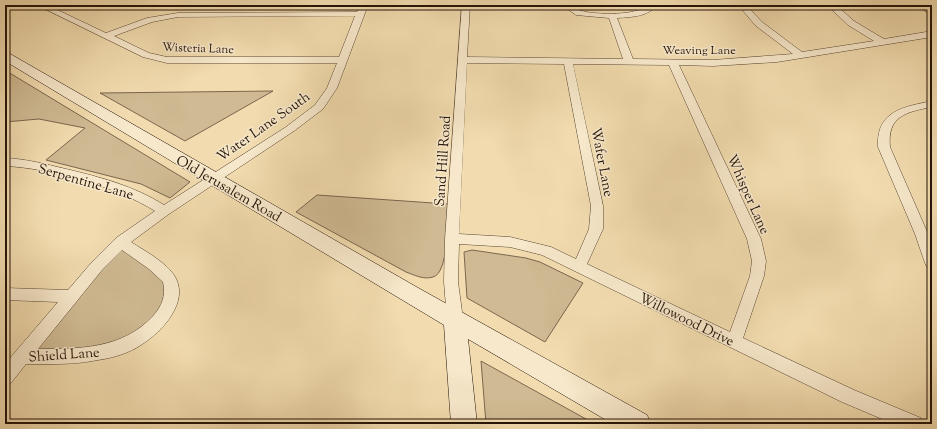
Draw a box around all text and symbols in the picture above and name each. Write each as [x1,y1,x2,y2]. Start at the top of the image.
street label: Wisteria Lane [162,39,235,59]
street label: Weaving Lane [662,42,736,60]
street label: Water Lane South [213,88,315,167]
street label: Sand Hill Road [431,115,457,207]
street label: Wafer Lane [585,126,618,199]
street label: Old Jerusalem Road [172,151,285,228]
street label: Whisper Lane [721,152,774,238]
street label: Serpentine Lane [35,160,136,206]
street label: Willowood Drive [635,289,737,352]
street label: Shield Lane [28,344,100,368]

